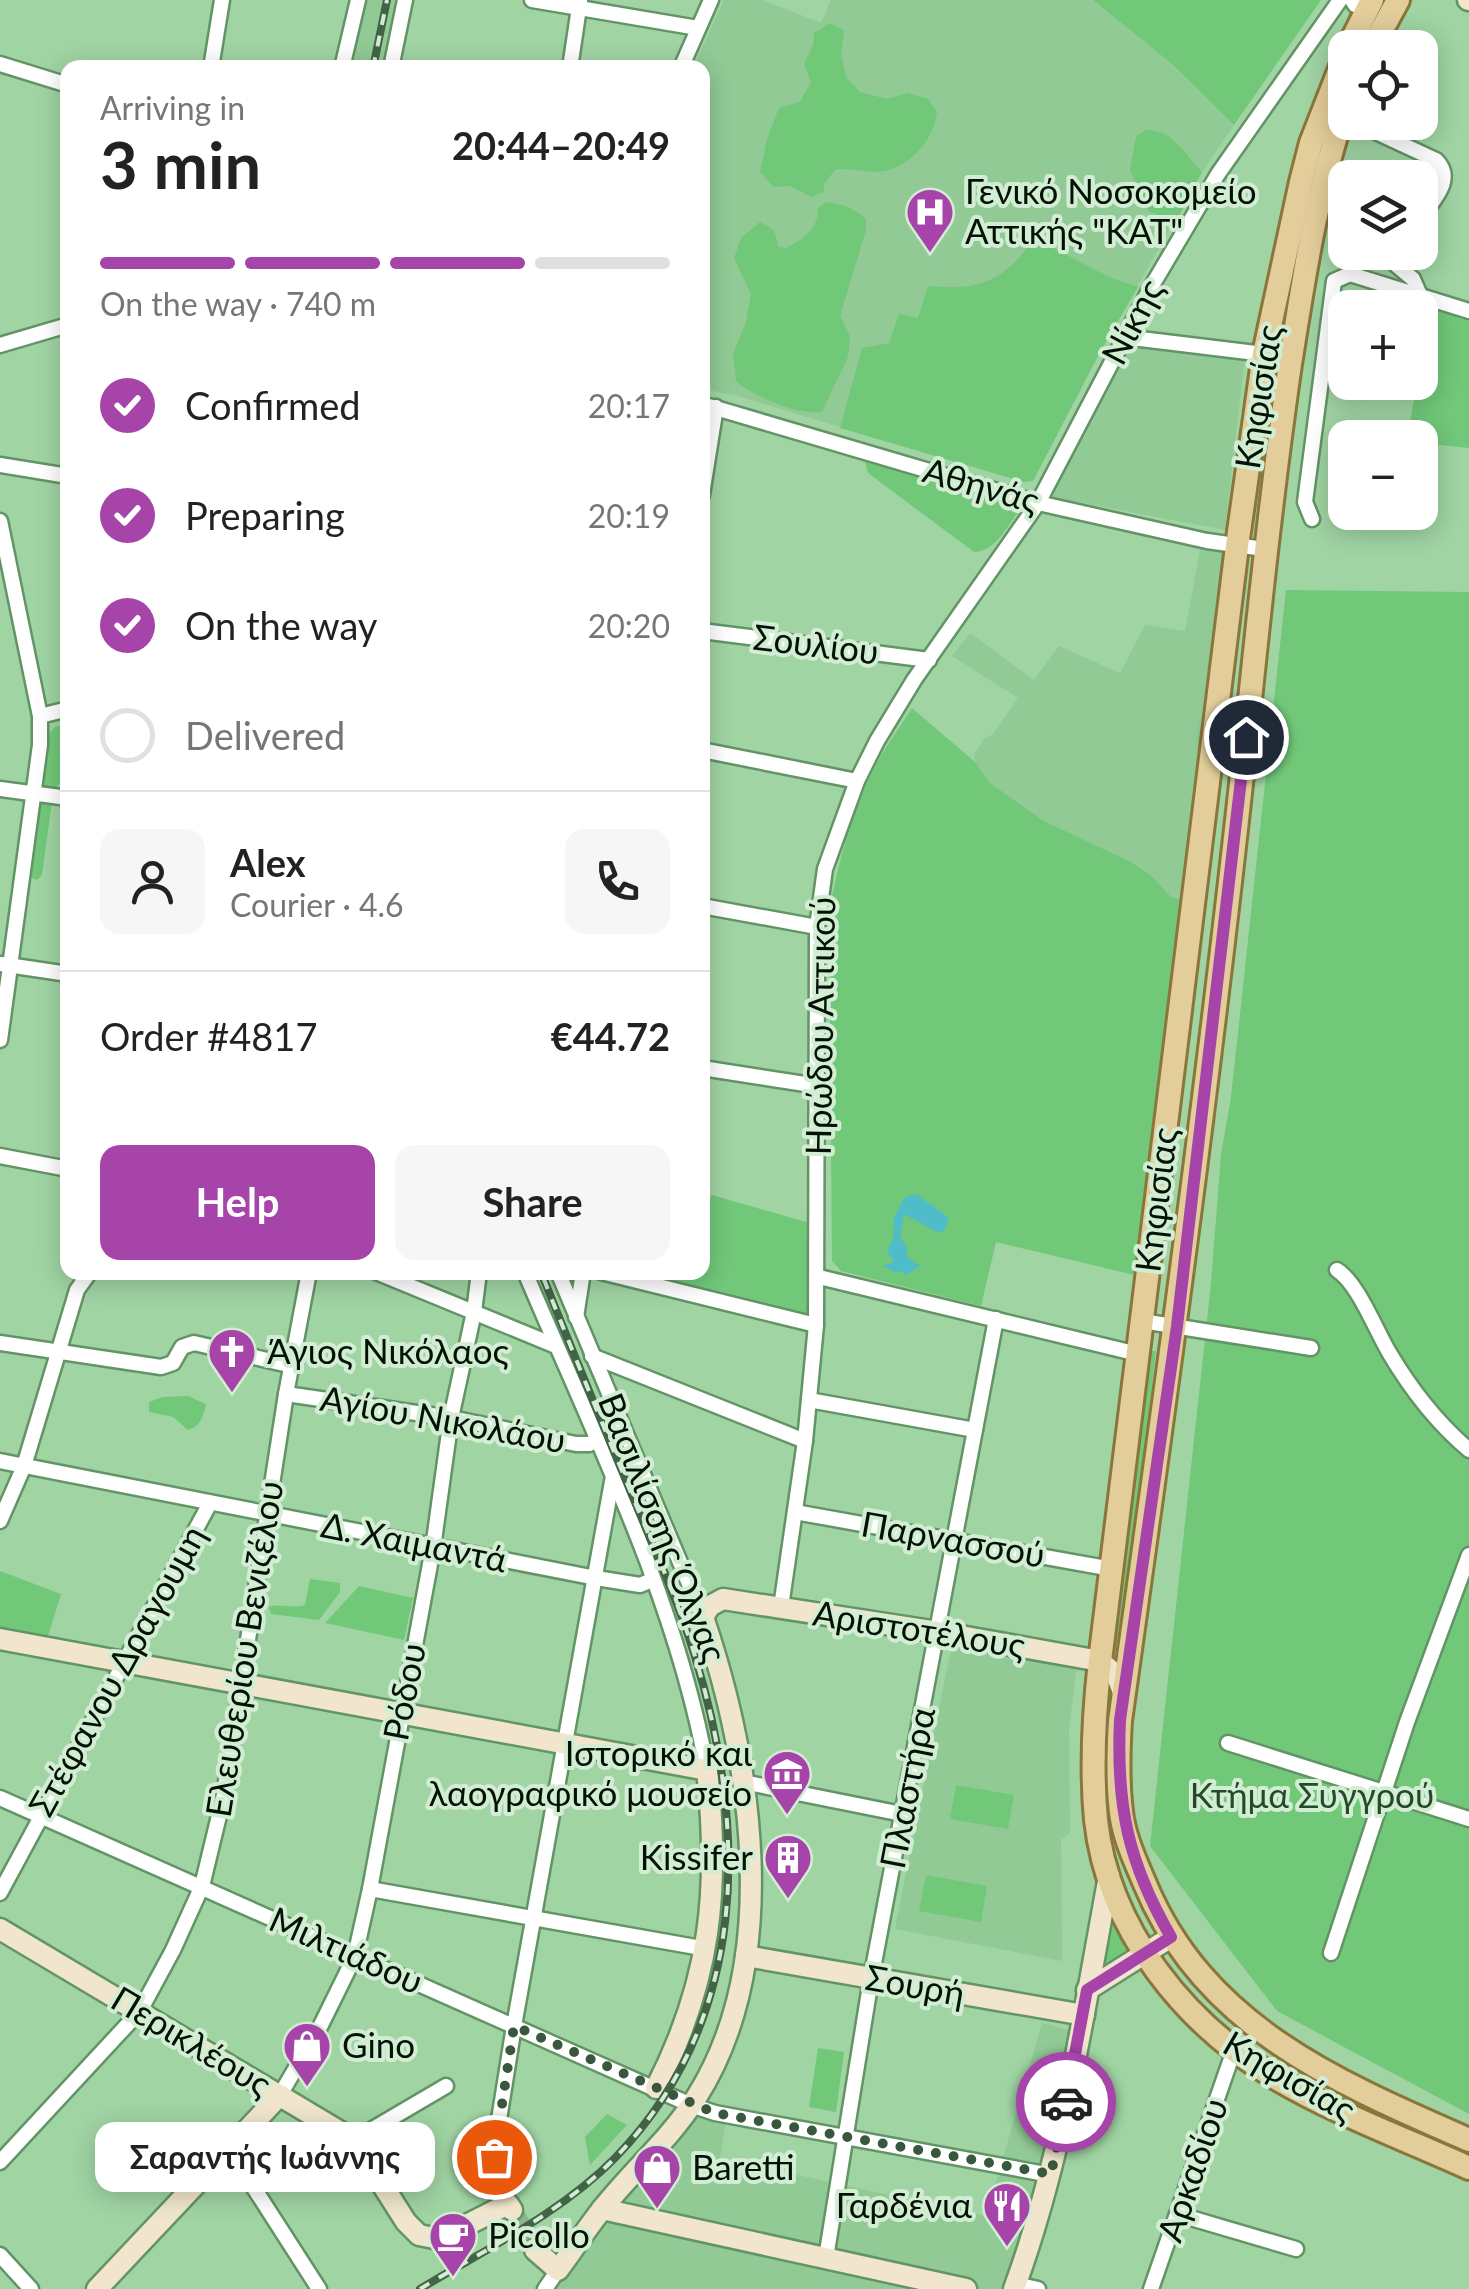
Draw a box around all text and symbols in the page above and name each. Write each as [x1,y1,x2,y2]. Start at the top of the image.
map controls [1328,30,1438,530]
button: locate [1328,30,1438,140]
text: Arriving in [100,88,245,127]
text: 20:44–20:49 [452,122,670,168]
text: 3 min [100,125,261,203]
button: layers [1328,160,1438,270]
place label: Γενικό Νοσοκομείο Αττικής "ΚΑΤ" [965,169,1257,251]
hospital icon: Γενικό Νοσοκομείο Αττικής "ΚΑΤ" [904,186,956,254]
street label: Νίκης [1092,271,1171,371]
text: On the way · 740 m [100,284,376,323]
button: + [1328,290,1438,400]
street label: Κηφισίας [1225,322,1289,472]
icon: check [100,378,155,433]
text: Confirmed [185,382,361,428]
text: 20:17 [588,386,670,425]
button: − [1328,420,1438,530]
street label: Αθηνάς [919,448,1044,521]
icon: check [100,488,155,543]
text: Preparing [185,492,345,538]
text: 20:19 [588,496,670,535]
icon: check [100,598,155,653]
text: On the way [185,602,377,648]
text: 20:20 [588,606,670,645]
street label: Σουλίου [751,615,881,672]
pin [1204,695,1289,780]
icon: home [1219,710,1274,765]
text: Delivered [185,712,345,758]
button: person [100,829,205,934]
button: phone [565,829,670,934]
text: Alex [230,839,306,885]
text: Courier · 4.6 [230,885,404,924]
street label: Ηρώδου Αττικού [796,896,842,1156]
text: Order #4817 [100,1013,317,1059]
text: €44.72 [551,1013,670,1059]
street label: Κηφισίας [1125,1125,1185,1274]
button: Help [100,1145,375,1260]
button: Share [395,1145,670,1260]
church icon: Άγιος Νικόλαος [206,1326,258,1394]
place label: Άγιος Νικόλαος [267,1329,509,1371]
street label: Αγίου Νικολάου [318,1376,569,1460]
street label: Βασιλίσσης Όλγας [591,1387,737,1668]
street label: Ελευθερίου Βενιζέλου [196,1478,290,1820]
street label: Παρνασσού [858,1501,1048,1575]
street label: Δ. Χαιμαντά [318,1502,511,1580]
street label: Στέφανου Δραγουμη [19,1517,214,1823]
street label: Αριστοτέλους [810,1591,1028,1666]
street label: Ρόδου [373,1639,433,1744]
street label: Πλαστήρα [870,1703,942,1872]
place label: Ιστορικό και λαογραφικό μουσείο [428,1731,753,1813]
museum icon: Ιστορικό και λαογραφικό μουσείο [761,1748,813,1816]
park label: Κτήμα Συγγρού [1190,1773,1434,1815]
building icon: Kissifer [762,1832,814,1900]
place label: Kissifer [640,1835,753,1877]
street label: Μιλτιάδου [264,1897,430,2002]
street label: Σουρή [863,1955,968,2013]
street label: Περικλέους [105,1976,279,2104]
shop icon: Gino [281,2020,333,2088]
street label: Κηφισίας [1217,2021,1363,2130]
place label: Gino [342,2023,415,2065]
courier [1016,2052,1116,2152]
icon: car [1039,2075,1094,2130]
street label: Αρκαδίου [1147,2092,1235,2246]
pin [452,2115,537,2200]
callout: Σαραντής Ιωάννης [94,2122,434,2192]
icon: bag [467,2130,522,2185]
text: Σαραντής Ιωάννης [130,2137,400,2176]
shop icon: Baretti [631,2142,683,2210]
place label: Baretti [692,2145,795,2187]
restaurant icon: Γαρδένια [981,2180,1033,2248]
place label: Γαρδένια [836,2183,972,2225]
cafe icon: Picollo [427,2210,479,2278]
place label: Picollo [488,2213,590,2255]

